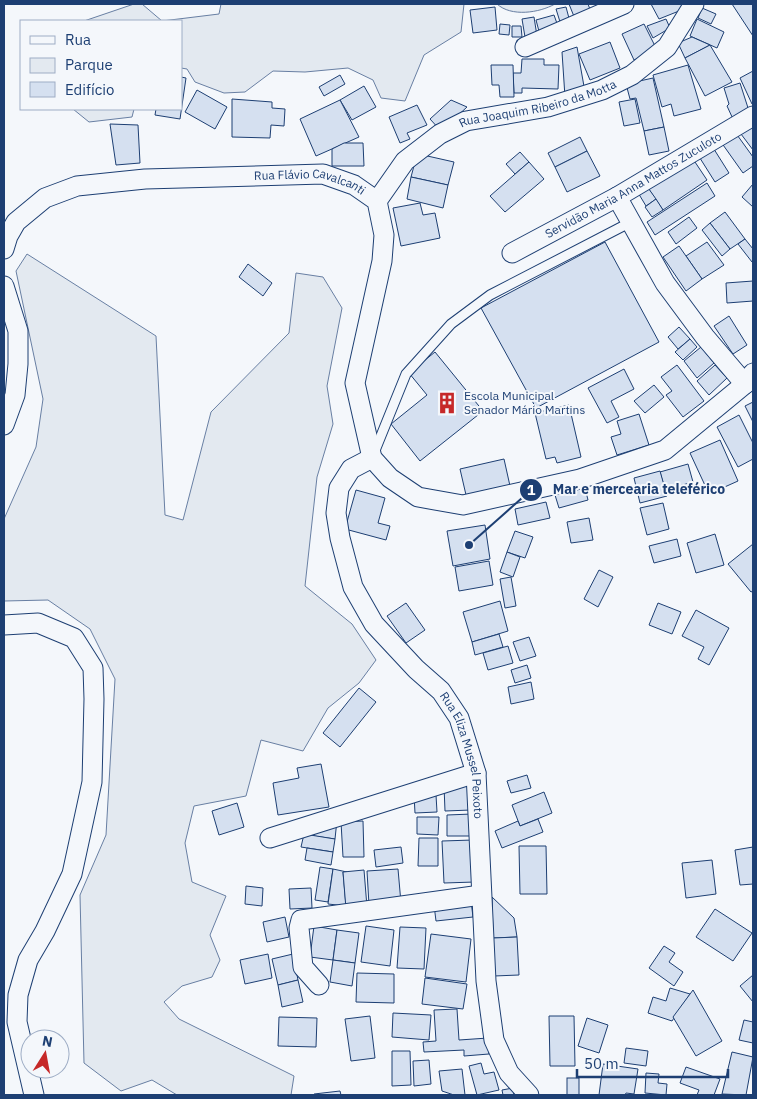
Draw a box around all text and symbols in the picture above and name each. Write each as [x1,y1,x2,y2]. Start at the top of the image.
legend [20,20,182,110]
text: Rua [65,30,91,49]
text: Parque [65,55,113,74]
street label: Rua Joaquim Ribeiro da Motta [456,76,619,130]
text: Edifício [65,80,114,99]
street label: Servidão Maria Anna Mattos Zuculoto [542,128,724,241]
street label: Rua Flávio Cavalcanti [254,165,369,198]
place label: Escola Municipal Senador Mário Martins [464,388,585,417]
building icon: Escola Municipal Senador Mário Martins [434,390,460,416]
callout: Mar e mercearia teleférico [518,475,736,504]
text: 1 [526,480,536,499]
text: Mar e mercearia teleférico [553,480,725,498]
street label: Rua Eliza Mussel Peixoto [437,689,486,819]
north arrow [20,1029,70,1079]
text: N [41,1031,54,1051]
scale bar [577,1046,728,1078]
text: 50 m [584,1054,619,1073]

